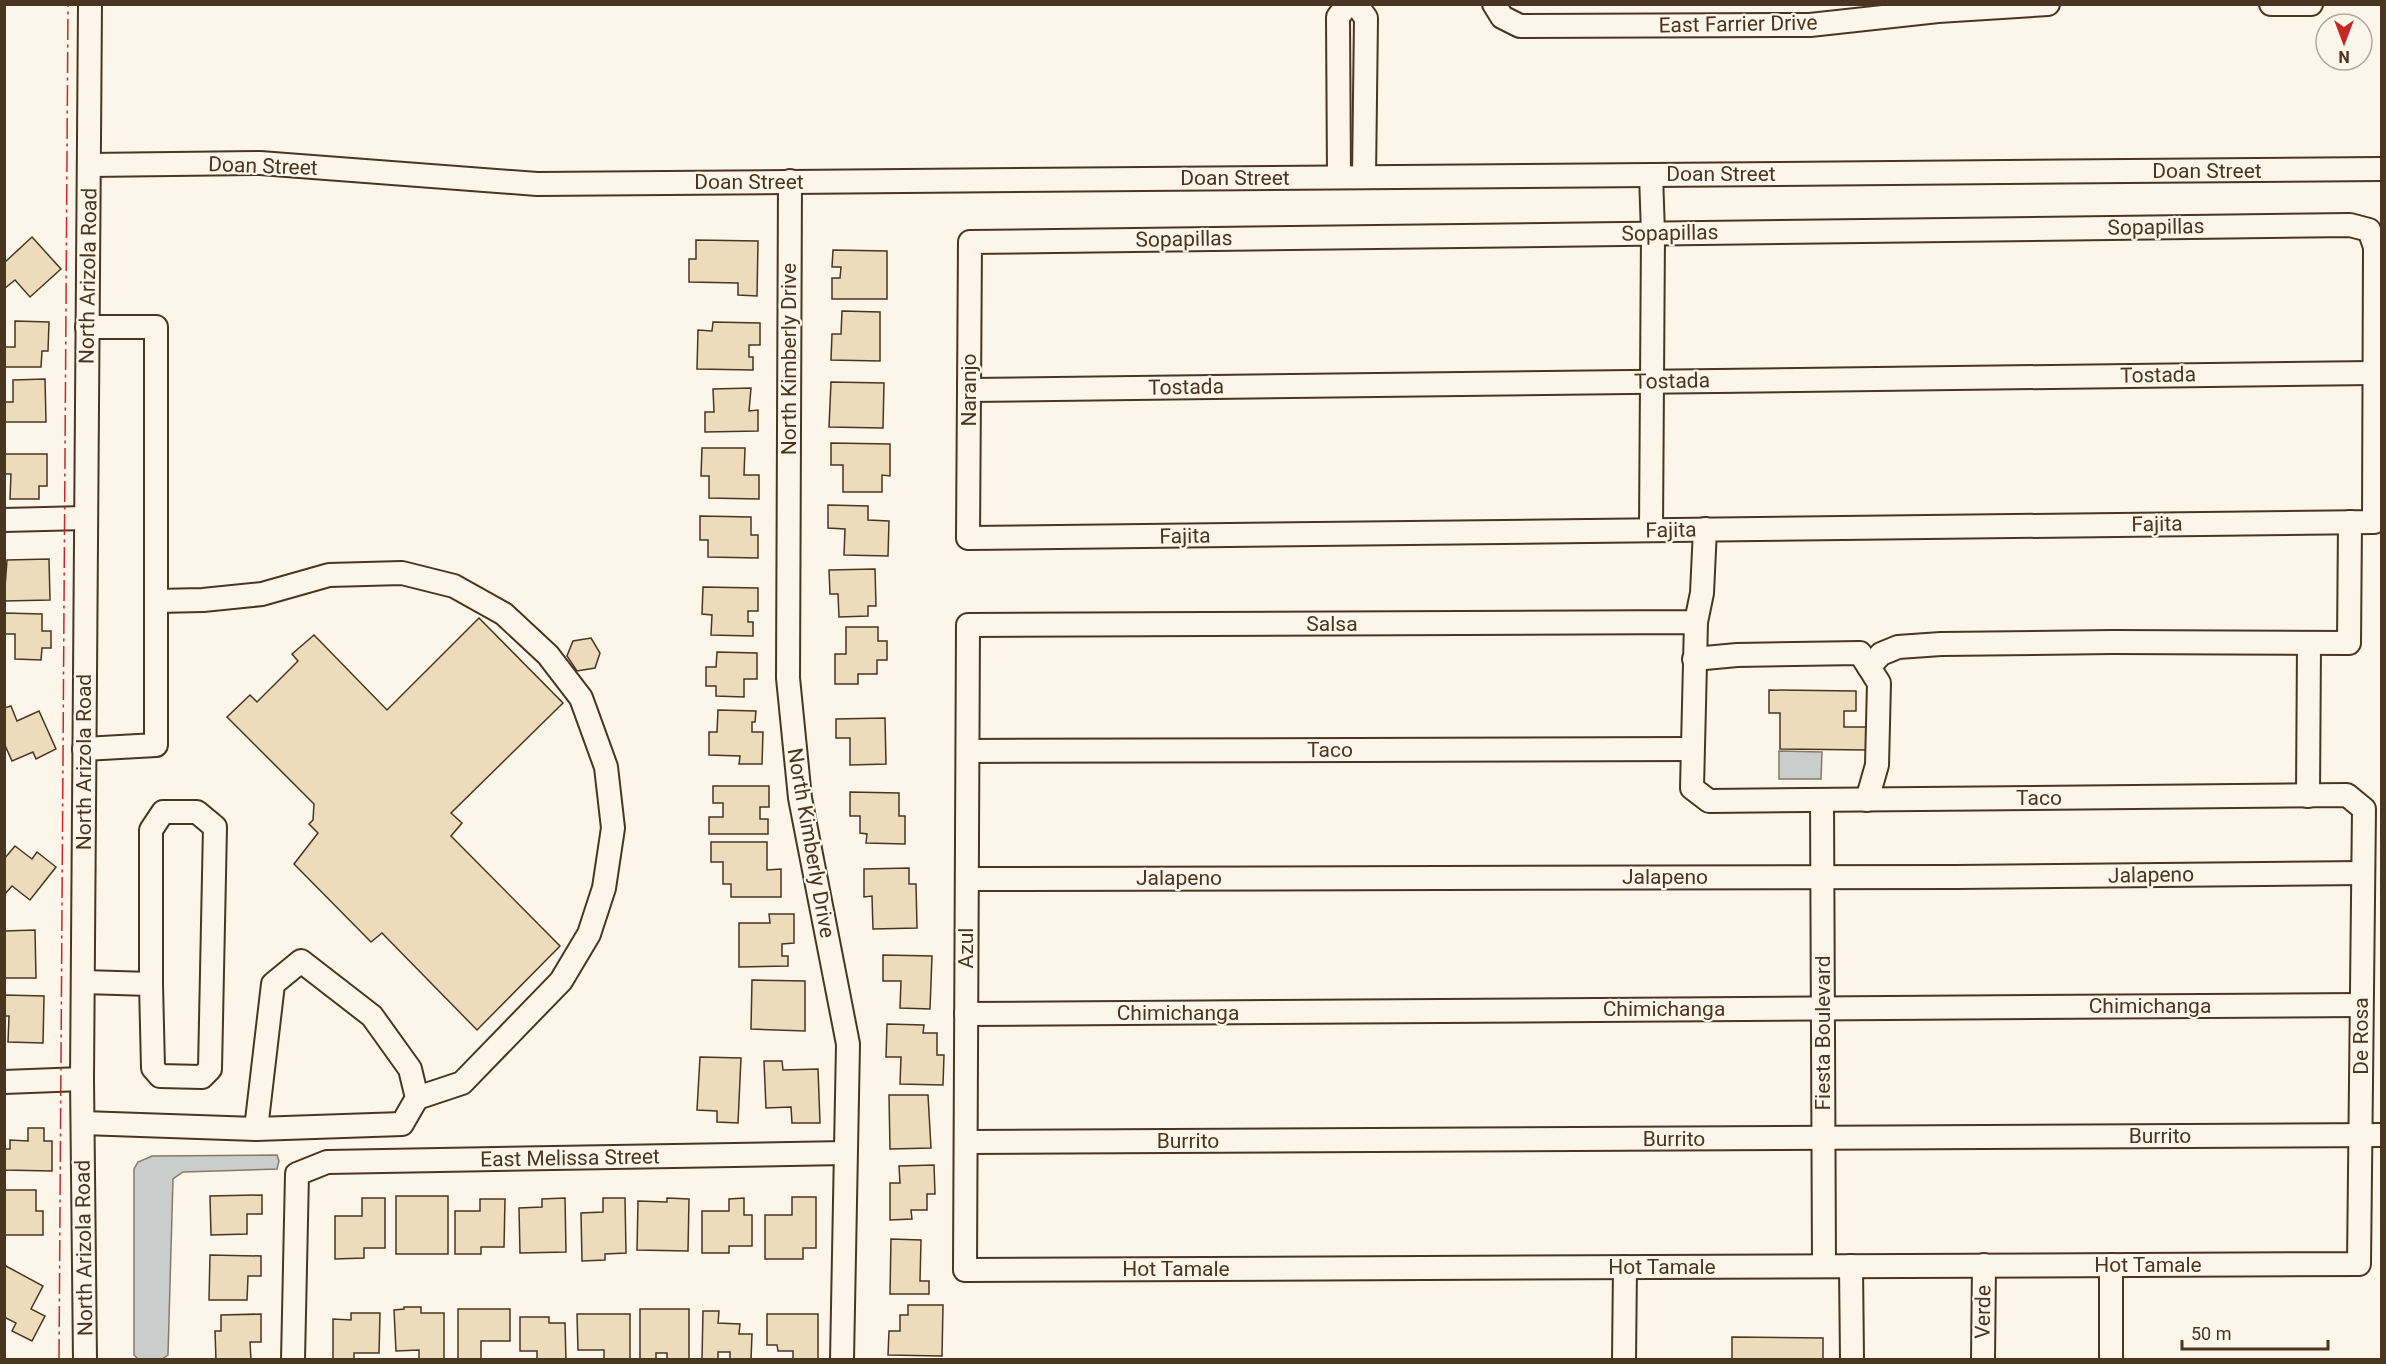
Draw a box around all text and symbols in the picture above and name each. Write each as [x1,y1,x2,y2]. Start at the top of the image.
street label: East Farrier Drive [1658,11,1818,37]
north arrow [2314,12,2374,72]
text: N [2338,47,2350,66]
street label: Doan Street [208,152,318,180]
street label: Doan Street [2152,159,2262,183]
street label: Doan Street [1666,162,1776,186]
street label: Doan Street [1180,166,1290,190]
street label: Doan Street [694,170,804,194]
street label: North Arizola Road [74,188,102,364]
street label: Sopapillas [2107,214,2205,240]
street label: Sopapillas [1621,220,1719,246]
street label: Sopapillas [1135,226,1233,252]
street label: North Kimberly Drive [777,263,801,455]
street label: Naranjo [957,353,981,427]
street label: Tostada [2120,362,2196,388]
street label: Tostada [1634,368,1710,394]
street label: Tostada [1148,374,1224,400]
street label: Fajita [2131,512,2183,536]
street label: Fajita [1645,518,1697,542]
street label: Fajita [1159,524,1211,548]
street label: Salsa [1306,612,1358,636]
street label: North Arizola Road [72,674,96,850]
street label: Taco [1307,738,1353,762]
street label: North Kimberly Drive [782,746,840,940]
street label: Taco [2016,786,2062,810]
street label: Jalapeno [2108,862,2194,888]
street label: Jalapeno [1622,865,1708,889]
street label: Jalapeno [1136,866,1222,890]
street label: Azul [954,928,978,968]
street label: Fiesta Boulevard [1811,955,1835,1111]
street label: Chimichanga [2089,994,2211,1018]
street label: Chimichanga [1603,997,1725,1021]
street label: De Rosa [2349,997,2373,1075]
street label: Chimichanga [1117,1001,1239,1025]
street label: Burrito [2129,1124,2191,1148]
street label: Burrito [1643,1127,1705,1151]
street label: Burrito [1157,1129,1219,1153]
street label: East Melissa Street [480,1144,660,1172]
street label: North Arizola Road [70,1160,98,1336]
street label: Hot Tamale [2094,1253,2202,1277]
street label: Hot Tamale [1608,1255,1716,1279]
street label: Hot Tamale [1122,1257,1230,1281]
street label: Verde [1971,1285,1995,1339]
scale bar [2182,1313,2328,1351]
text: 50 m [2191,1323,2231,1344]

